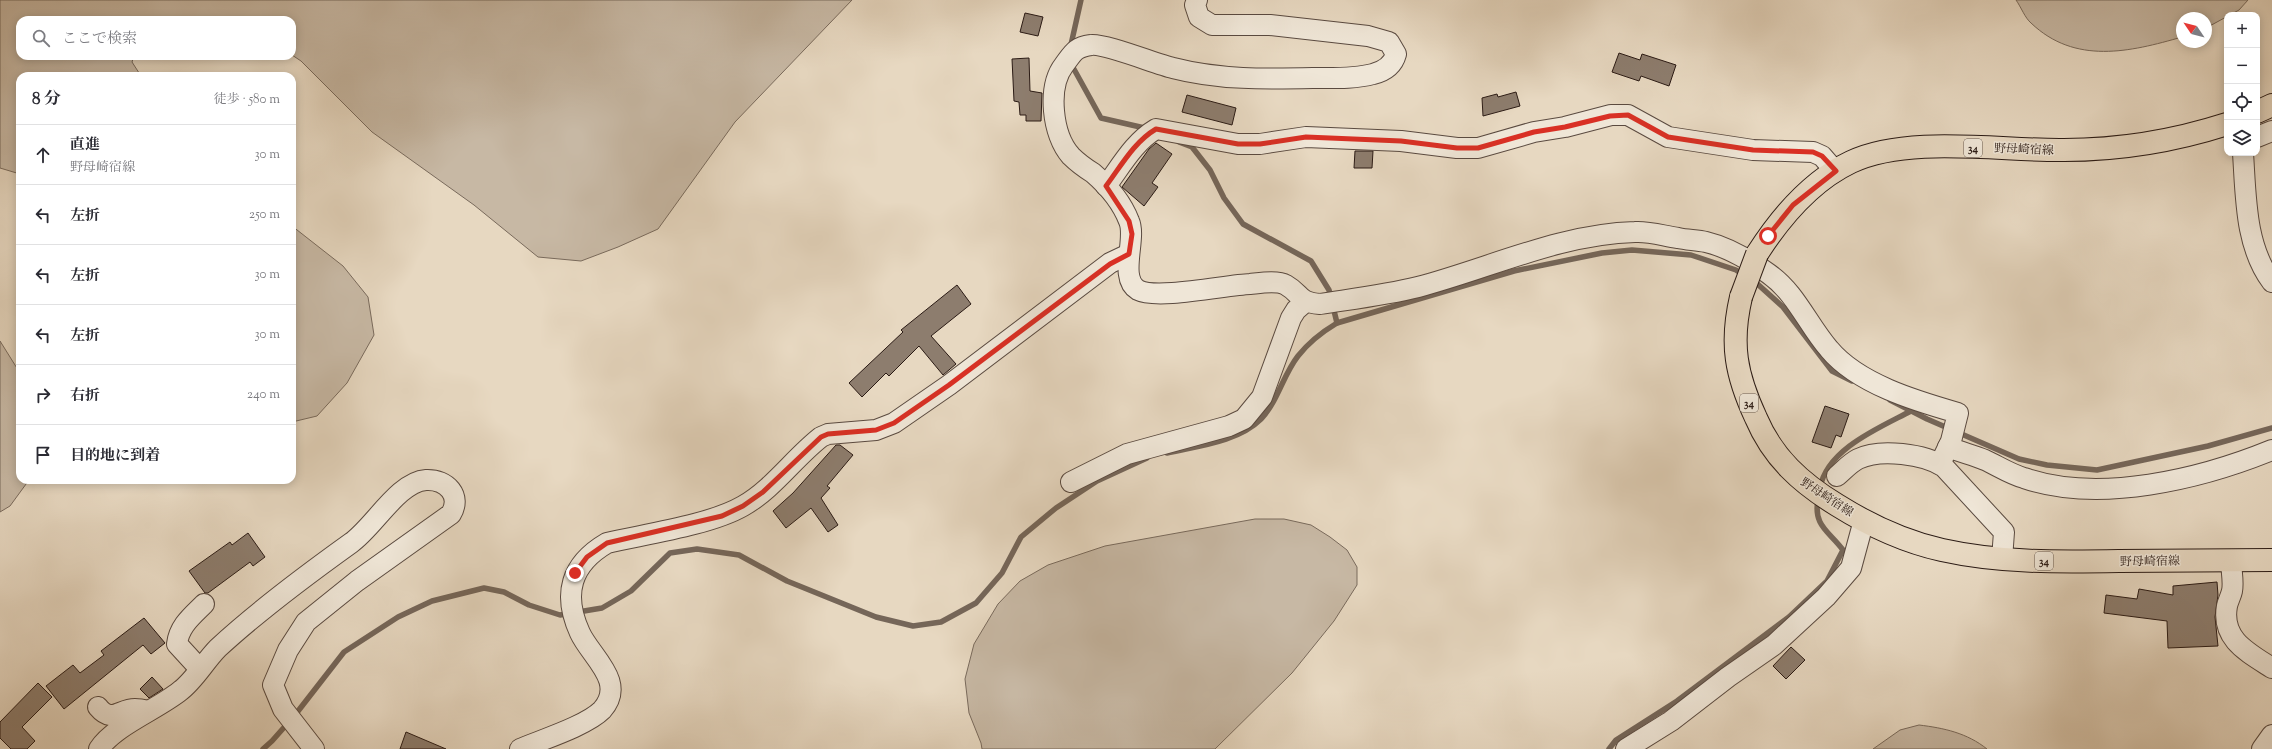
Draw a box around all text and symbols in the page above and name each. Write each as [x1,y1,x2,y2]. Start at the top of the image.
north arrow [2176,12,2212,48]
map controls [2224,12,2260,156]
button: + [2224,12,2260,48]
search box [16,16,296,60]
icon: search [30,27,52,49]
text: ここで検索 [62,29,137,50]
button: − [2224,48,2260,84]
button: locate [2224,84,2260,120]
text: 8 分 [32,88,61,112]
text: 徒歩 · 580 m [214,91,280,109]
button: layers [2224,120,2260,156]
text: 直進 [70,135,100,156]
road number: 34 [1964,139,1982,157]
street label: 野母崎宿線 [1994,140,2054,160]
icon: ahead [32,144,54,166]
text: 30 m [254,146,280,164]
text: 野母崎宿線 [70,159,135,177]
icon: left [32,204,54,226]
text: 左折 [70,206,100,227]
text: 250 m [249,206,280,224]
route start [1759,227,1777,245]
icon: left [32,264,54,286]
text: 左折 [70,266,100,287]
text: 30 m [254,266,280,284]
icon: left [32,324,54,346]
text: 左折 [70,326,100,347]
text: 30 m [254,326,280,344]
icon: right [32,384,54,406]
text: 右折 [70,386,100,407]
text: 240 m [247,386,280,404]
road number: 34 [1740,394,1758,412]
icon: arrive [32,444,54,466]
text: 目的地に到着 [70,446,160,467]
street label: 野母崎宿線 [1796,474,1857,522]
road number: 34 [2035,552,2053,570]
street label: 野母崎宿線 [2120,552,2180,572]
route end [566,564,584,582]

